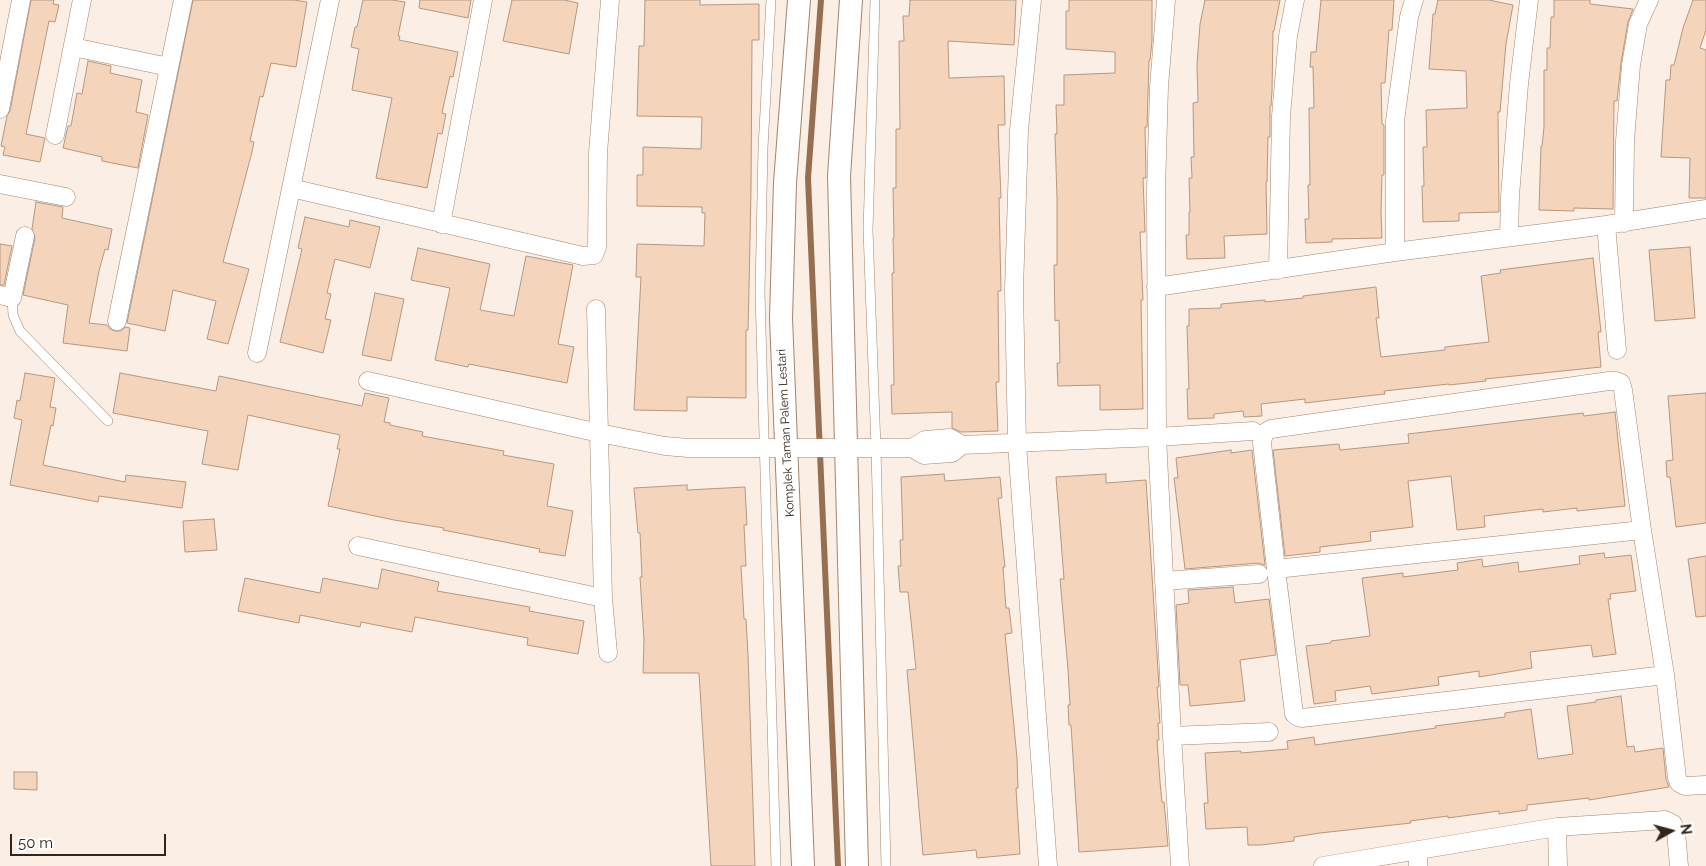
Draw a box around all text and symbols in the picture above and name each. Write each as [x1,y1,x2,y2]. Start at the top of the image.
street label: Komplek Taman Palem Lestari [774,349,798,517]
north arrow [1646,806,1696,856]
text: N [1677,823,1694,835]
scale bar [12,824,169,856]
text: 50 m [18,834,53,852]

